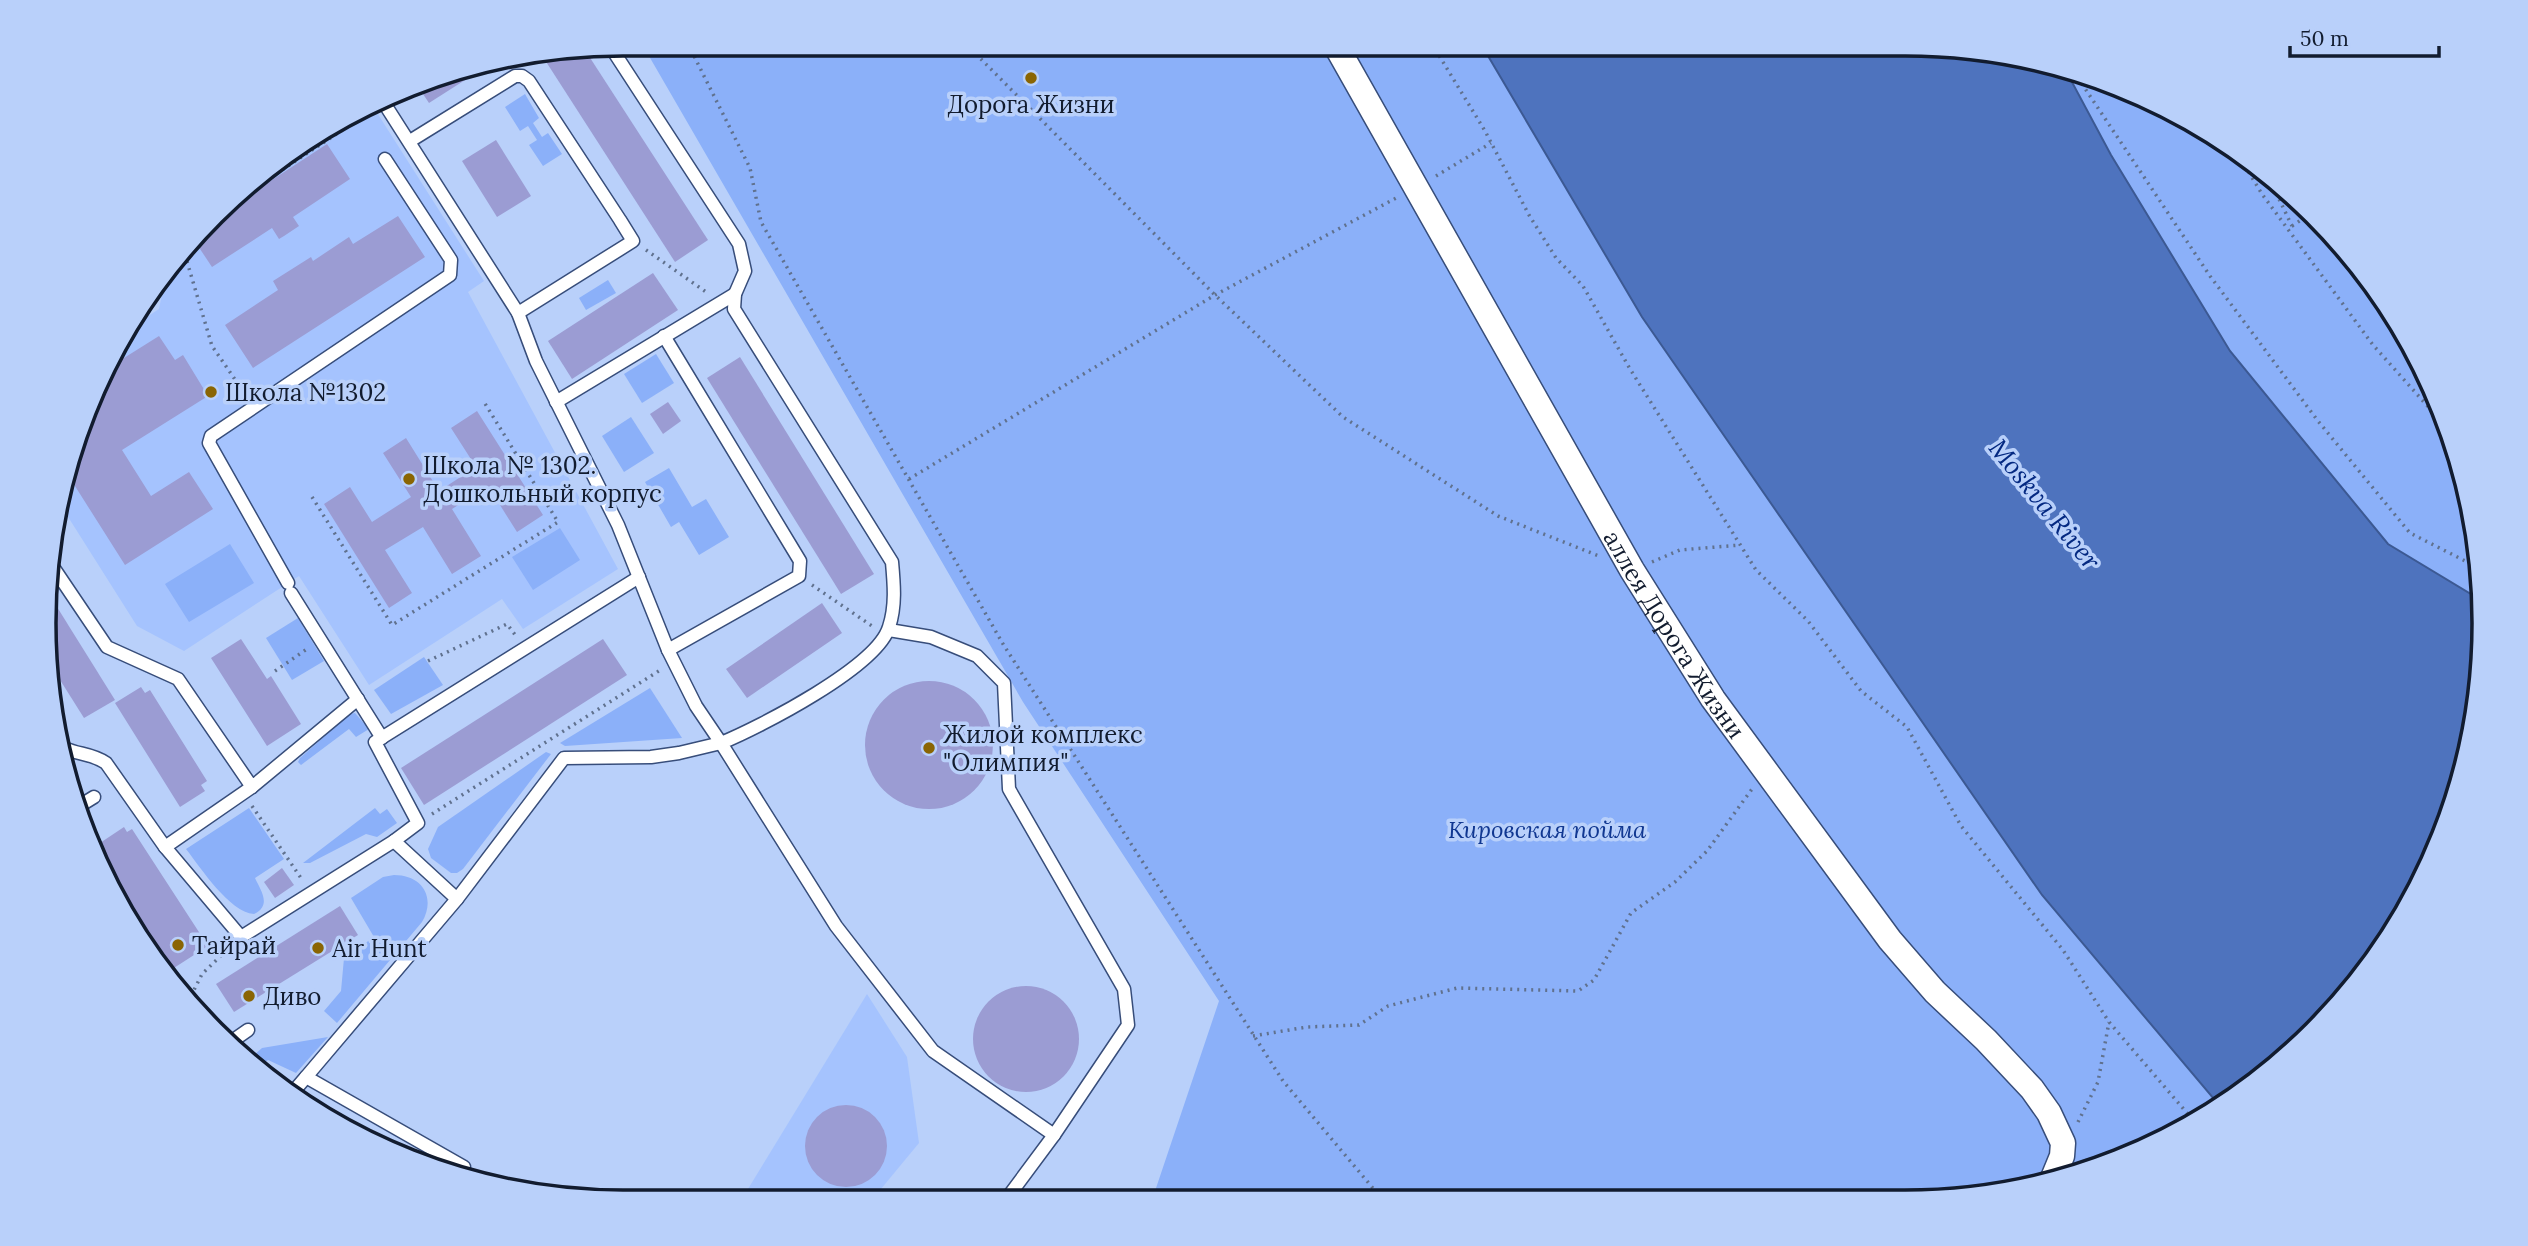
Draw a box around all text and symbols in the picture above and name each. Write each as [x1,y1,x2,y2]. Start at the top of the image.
scale bar [2290,14,2439,58]
text: 50 m [2300,25,2349,52]
marker: Дорога Жизни [1023,70,1039,86]
place label: Дорога Жизни [947,89,1115,120]
place label: Школа №1302 [225,377,386,408]
marker: Школа №1302 [203,384,219,400]
water label: Moskva River [1982,432,2108,576]
place label: Школа № 1302. Дошкольный корпус [423,450,662,509]
marker: Школа № 1302. Дошкольный корпус [401,471,417,487]
street label: аллея Дорога Жизни [1597,525,1752,744]
place label: Жилой комплекс "Олимпия" [943,719,1143,778]
marker: Жилой комплекс "Олимпия" [921,740,937,756]
park label: Кировская пойма [1448,814,1647,845]
place label: Тайрай [192,930,276,961]
place label: Air Hunt [331,933,427,964]
marker: Тайрай [170,937,186,953]
marker: Air Hunt [310,940,326,956]
place label: Диво [263,981,321,1012]
marker: Диво [241,988,257,1004]

